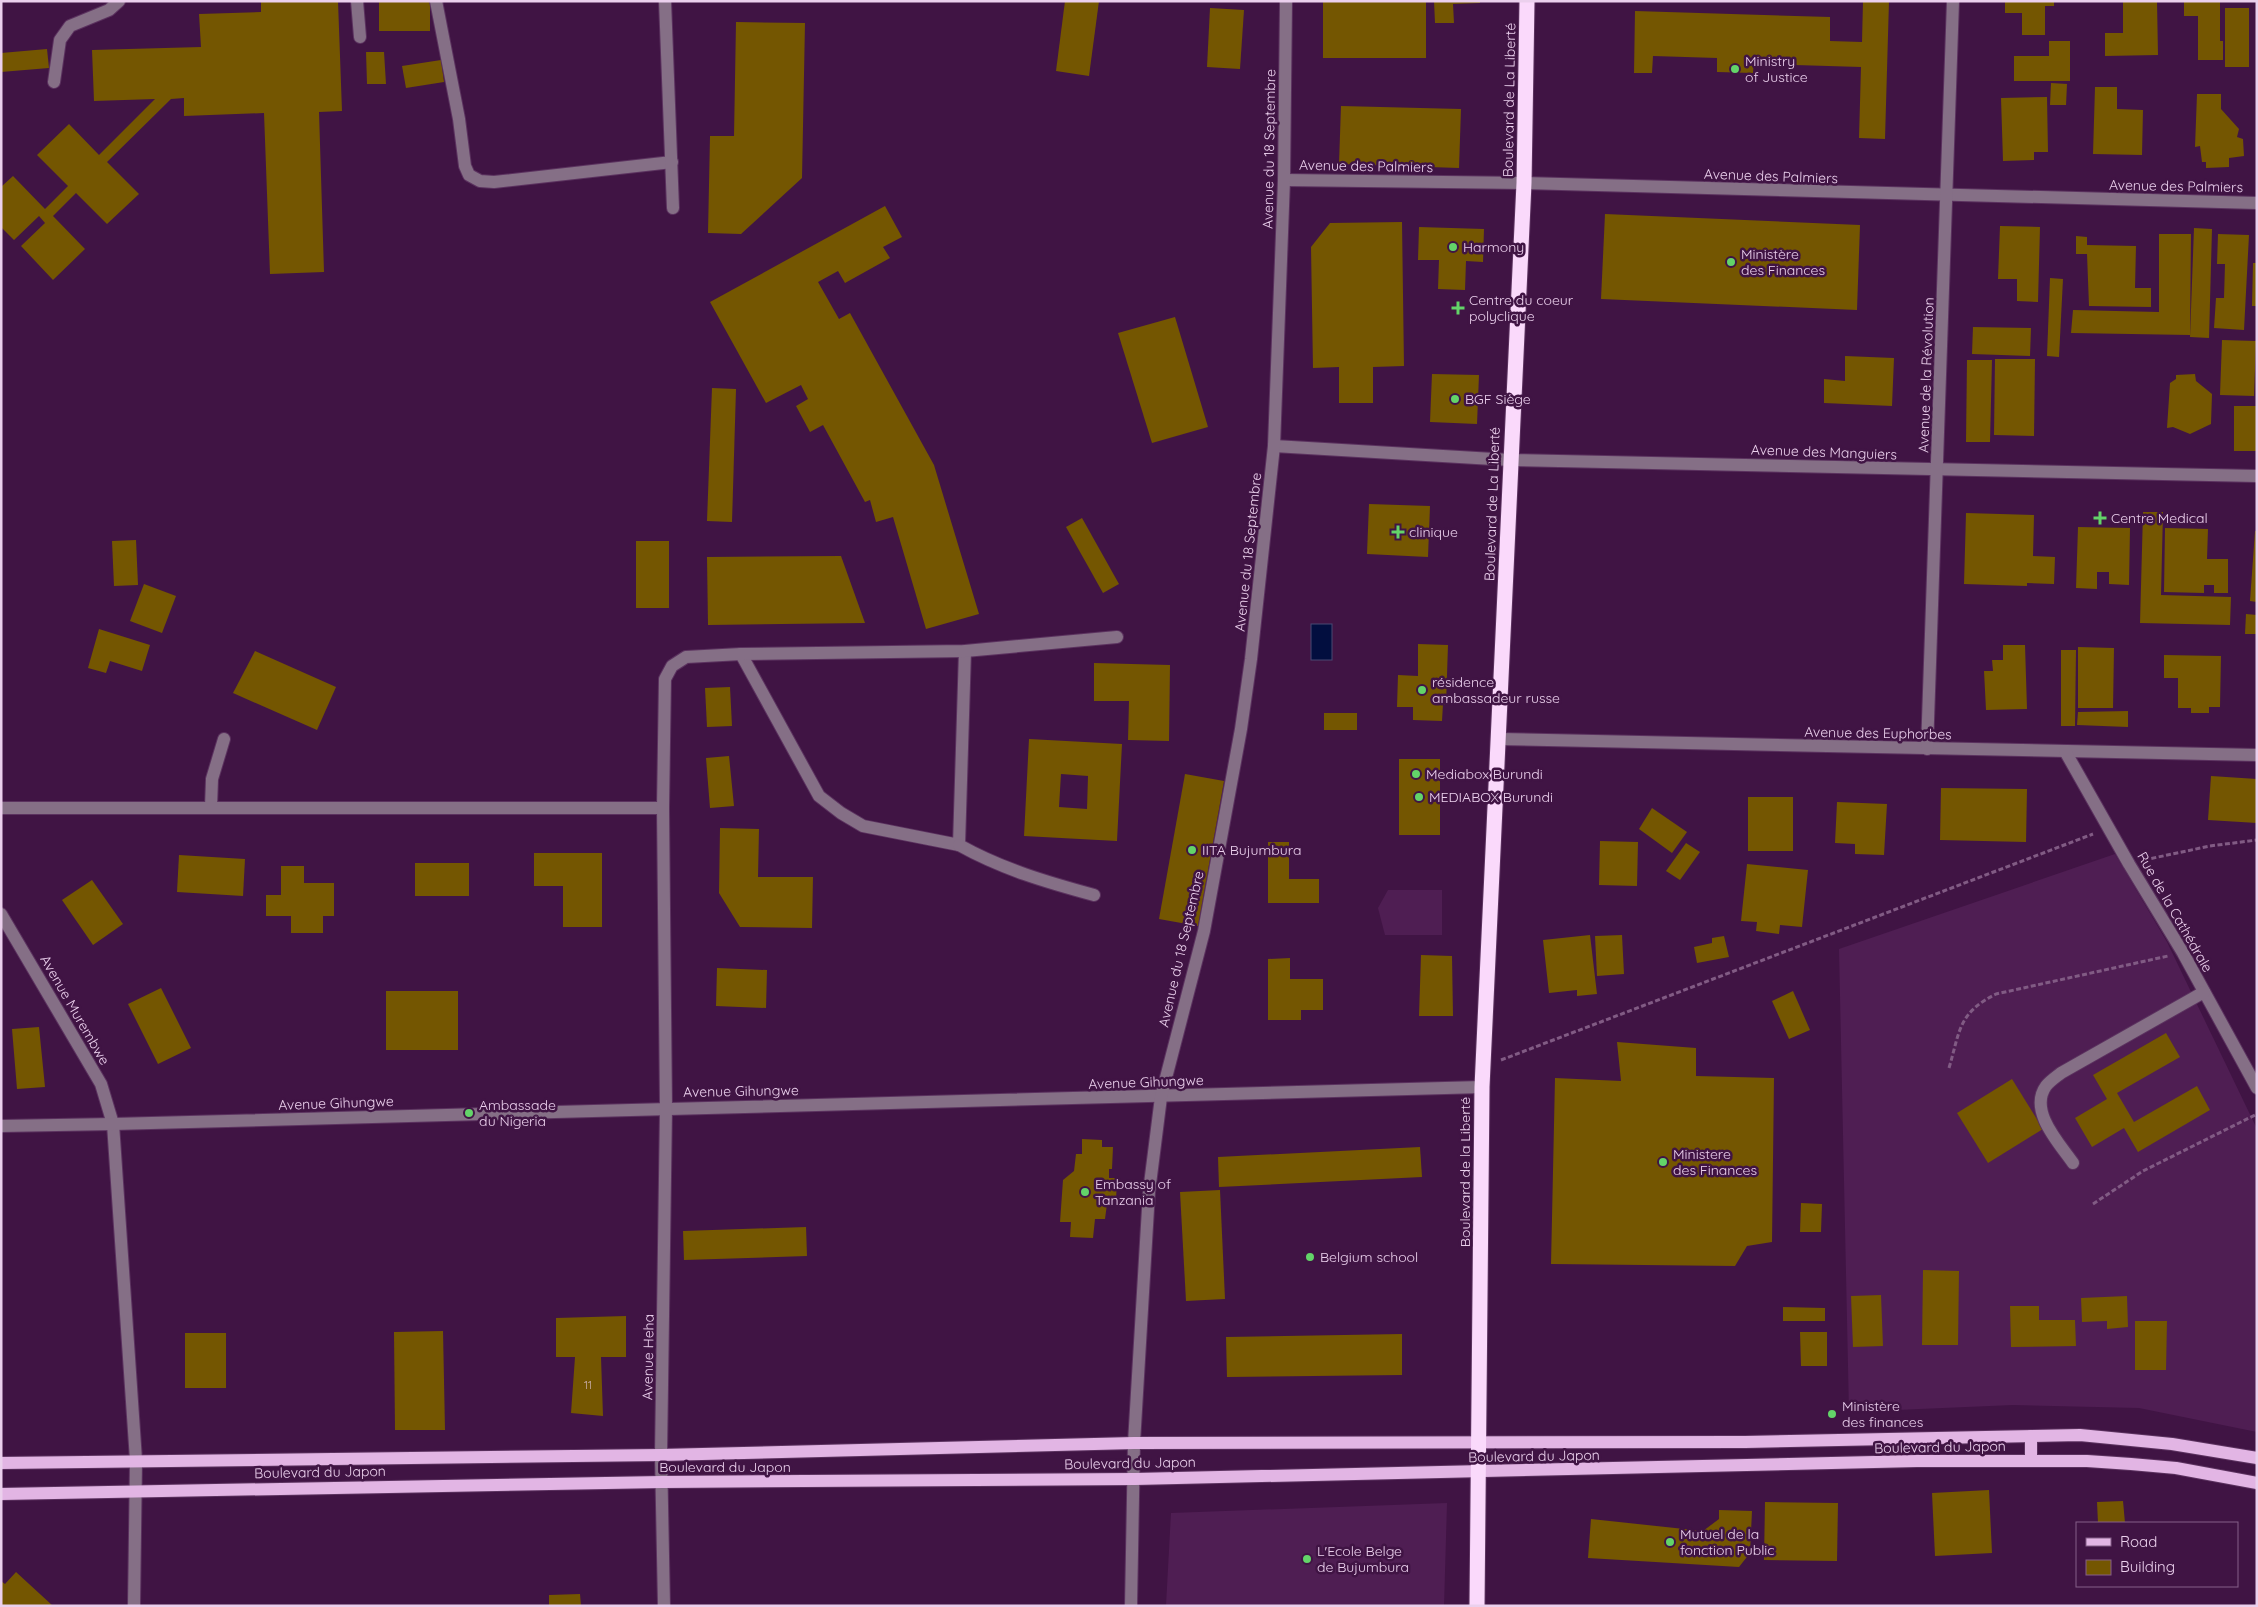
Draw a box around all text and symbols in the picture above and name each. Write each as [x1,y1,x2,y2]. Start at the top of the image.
street label: Boulevard de La Liberté [1499,23,1519,177]
place label: Ministry of Justice [1745,52,1808,86]
marker: Ministry of Justice [1729,63,1741,75]
street label: Avenue du 18 Septembre [1259,69,1279,229]
street label: Avenue des Palmiers [1299,156,1433,176]
street label: Avenue des Palmiers [1704,165,1838,187]
street label: Avenue des Palmiers [2109,176,2243,196]
place label: Harmony [1463,238,1524,256]
marker: Harmony [1447,241,1459,253]
place label: Ministère des Finances [1741,245,1825,279]
marker: Ministère des Finances [1725,256,1737,268]
place label: Centre du coeur polyclique [1469,291,1574,325]
street label: Avenue de la Révolution [1914,297,1938,453]
marker: Centre du coeur polyclique [1451,301,1465,315]
place label: BGF Siège [1465,390,1531,408]
marker: BGF Siège [1449,393,1461,405]
street label: Boulevard de La Liberté [1480,426,1504,582]
street label: Avenue des Manguiers [1751,440,1897,464]
street label: Avenue du 18 Septembre [1231,471,1265,632]
place label: Centre Medical [2111,509,2208,527]
marker: Centre Medical [2093,511,2107,525]
place label: clinique [1409,523,1458,541]
marker: clinique [1391,525,1405,539]
place label: résidence ambassadeur russe [1432,673,1560,707]
marker: résidence ambassadeur russe [1416,684,1428,696]
street label: Avenue des Euphorbes [1804,723,1952,743]
place label: Mediabox Burundi [1426,765,1543,783]
marker: Mediabox Burundi [1410,768,1422,780]
place label: MEDIABOX Burundi [1429,788,1553,806]
marker: MEDIABOX Burundi [1413,791,1425,803]
place label: IITA Bujumbura [1202,841,1301,859]
marker: IITA Bujumbura [1186,844,1198,856]
street label: Rue de la Cathédrale [2133,849,2217,976]
street label: Avenue du 18 Septembre [1154,869,1208,1029]
street label: Avenue Murembwe [36,952,114,1068]
street label: Avenue Gihungwe [1088,1071,1204,1093]
street label: Avenue Gihungwe [683,1081,799,1101]
street label: Avenue Gihungwe [278,1092,394,1114]
place label: Ambassade du Nigeria [479,1096,556,1130]
street label: Boulevard de la Liberté [1456,1097,1474,1247]
marker: Ambassade du Nigeria [463,1107,475,1119]
place label: Ministere des Finances [1673,1145,1757,1179]
marker: Ministere des Finances [1657,1156,1669,1168]
place label: Embassy of Tanzania [1095,1175,1171,1209]
marker: Embassy of Tanzania [1079,1186,1091,1198]
place label: Belgium school [1320,1248,1418,1266]
marker: Belgium school [1304,1251,1316,1263]
street label: Avenue Heha [638,1314,658,1400]
house number: 11 [584,1378,592,1392]
place label: Ministère des finances [1842,1397,1923,1431]
marker: Ministère des finances [1826,1408,1838,1420]
street label: Boulevard du Japon [1874,1437,2006,1457]
street label: Boulevard du Japon [1468,1446,1600,1466]
street label: Boulevard du Japon [1064,1453,1196,1473]
street label: Boulevard du Japon [659,1458,791,1476]
street label: Boulevard du Japon [254,1462,386,1482]
legend [2076,1522,2238,1587]
place label: Mutuel de la fonction Public [1680,1525,1775,1559]
text: Road [2120,1532,2157,1551]
marker: Mutuel de la fonction Public [1664,1536,1676,1548]
place label: L'Ecole Belge de Bujumbura [1317,1542,1409,1576]
marker: L'Ecole Belge de Bujumbura [1301,1553,1313,1565]
text: Building [2120,1557,2175,1576]

